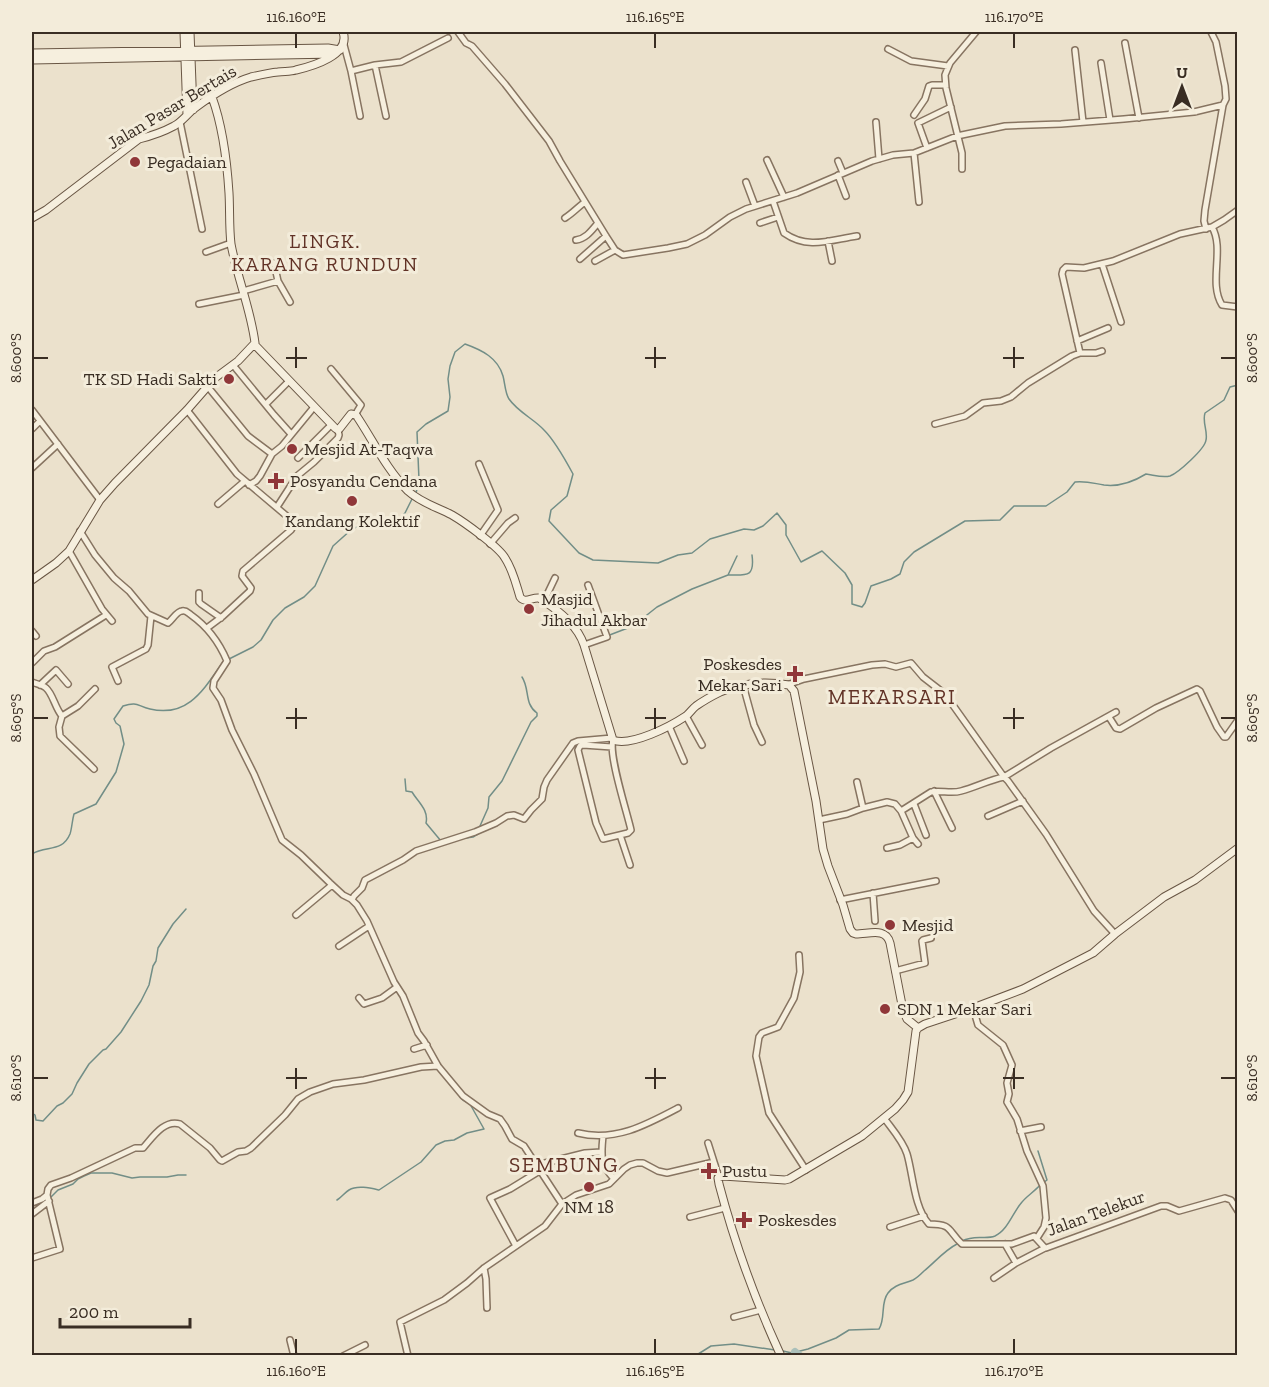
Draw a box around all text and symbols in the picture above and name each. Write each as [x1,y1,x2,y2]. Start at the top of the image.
text: 116.160°E [266,8,326,26]
text: 116.165°E [626,8,685,26]
text: 116.170°E [985,8,1043,26]
north arrow [1152,57,1212,117]
street label: Jalan Pasar Bertais [104,60,240,154]
text: U [1176,63,1188,82]
place label: Pegadaian [147,151,227,173]
marker: Pegadaian [128,155,142,169]
district label: LINGK. KARANG RUNDUN [231,229,419,276]
text: 8.600°S [7,333,25,383]
text: 8.600°S [1243,333,1261,383]
place label: TK SD Hadi Sakti [84,368,217,390]
marker: TK SD Hadi Sakti [222,372,236,386]
place label: Mesjid At-Taqwa [304,438,434,460]
marker: Mesjid At-Taqwa [285,442,299,456]
place label: Posyandu Cendana [290,470,438,492]
marker: Posyandu Cendana [267,472,285,490]
marker: Kandang Kolektif [345,494,359,508]
place label: Kandang Kolektif [285,510,420,532]
place label: Masjid Jihadul Akbar [541,588,648,631]
marker: Masjid Jihadul Akbar [522,602,536,616]
place label: Poskesdes Mekar Sari [698,653,782,696]
marker: Poskesdes Mekar Sari [786,665,804,683]
district label: MEKARSARI [828,684,956,709]
text: 8.605°S [7,693,25,743]
text: 8.605°S [1243,693,1261,743]
place label: Mesjid [902,914,953,936]
marker: Mesjid [883,918,897,932]
place label: SDN 1 Mekar Sari [897,998,1032,1020]
marker: SDN 1 Mekar Sari [878,1002,892,1016]
text: 8.610°S [7,1054,25,1102]
text: 8.610°S [1243,1054,1261,1102]
district label: SEMBUNG [509,1152,619,1177]
place label: Pustu [722,1160,767,1182]
marker: Pustu [700,1162,718,1180]
marker: NM 18 [582,1180,596,1194]
street label: Jalan Telekur [1044,1185,1148,1241]
place label: NM 18 [564,1196,614,1218]
place label: Poskesdes [758,1209,837,1231]
marker: Poskesdes [735,1211,753,1229]
scale bar [60,1291,190,1329]
text: 200 m [69,1301,119,1323]
text: 116.160°E [266,1362,326,1380]
text: 116.165°E [626,1362,685,1380]
text: 116.170°E [985,1362,1043,1380]

